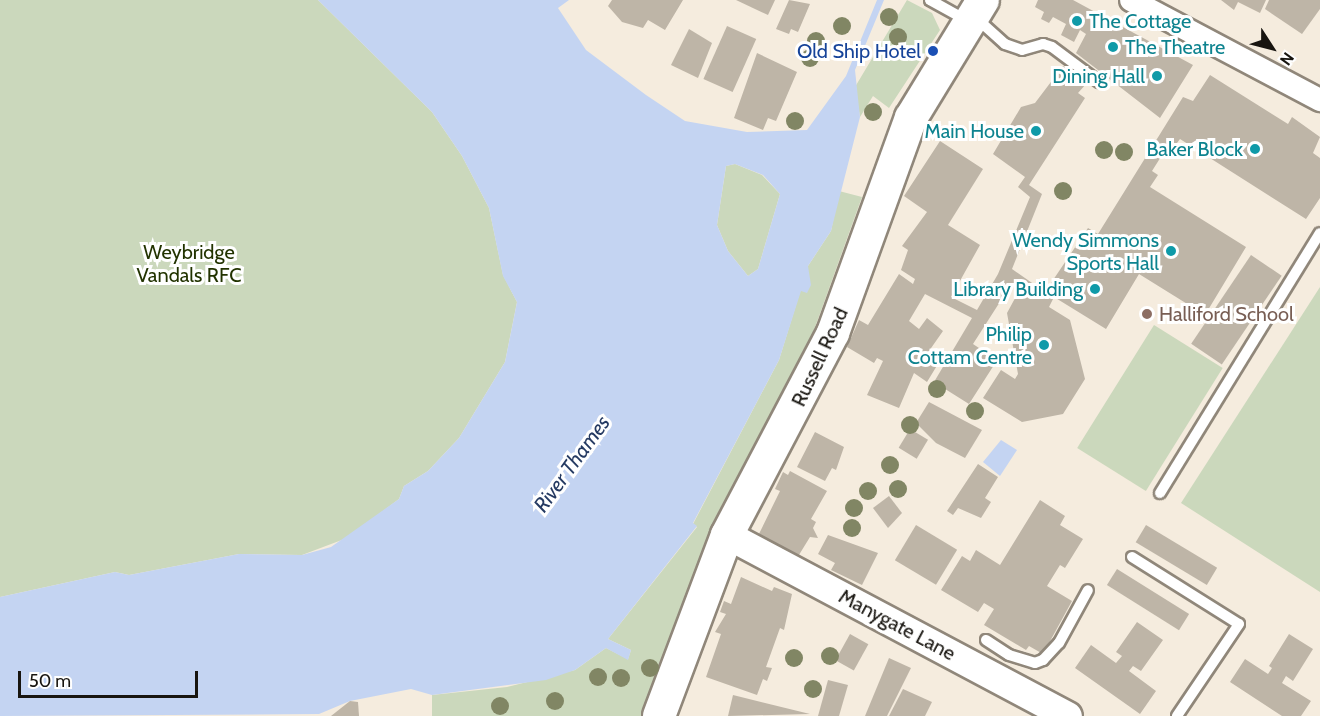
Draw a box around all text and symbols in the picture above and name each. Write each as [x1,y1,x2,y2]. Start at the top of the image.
place label: The Cottage [1089,9,1191,33]
marker: The Cottage [1070,14,1084,28]
north arrow [1242,18,1302,78]
place label: The Theatre [1125,35,1225,59]
place label: Old Ship Hotel [797,39,921,63]
marker: The Theatre [1106,40,1120,54]
marker: Old Ship Hotel [926,44,940,58]
text: N [1276,49,1298,69]
place label: Dining Hall [1052,64,1145,88]
marker: Dining Hall [1150,69,1164,83]
place label: Main House [925,119,1024,143]
marker: Main House [1029,124,1043,138]
place label: Baker Block [1146,137,1243,161]
marker: Baker Block [1248,142,1262,156]
place label: Wendy Simmons Sports Hall [1012,228,1159,275]
park label: Weybridge Vandals RFC [136,240,242,287]
marker: Wendy Simmons Sports Hall [1164,244,1178,258]
place label: Library Building [953,277,1083,301]
marker: Library Building [1088,282,1102,296]
place label: Halliford School [1159,302,1294,326]
street label: Russell Road [787,304,853,410]
marker: Halliford School [1140,307,1154,321]
place label: Philip Cottam Centre [908,322,1032,369]
marker: Philip Cottam Centre [1037,338,1051,352]
water label: River Thames [529,411,615,517]
street label: Manygate Lane [835,584,959,666]
scale bar [21,659,201,697]
text: 50 m [29,670,71,692]

